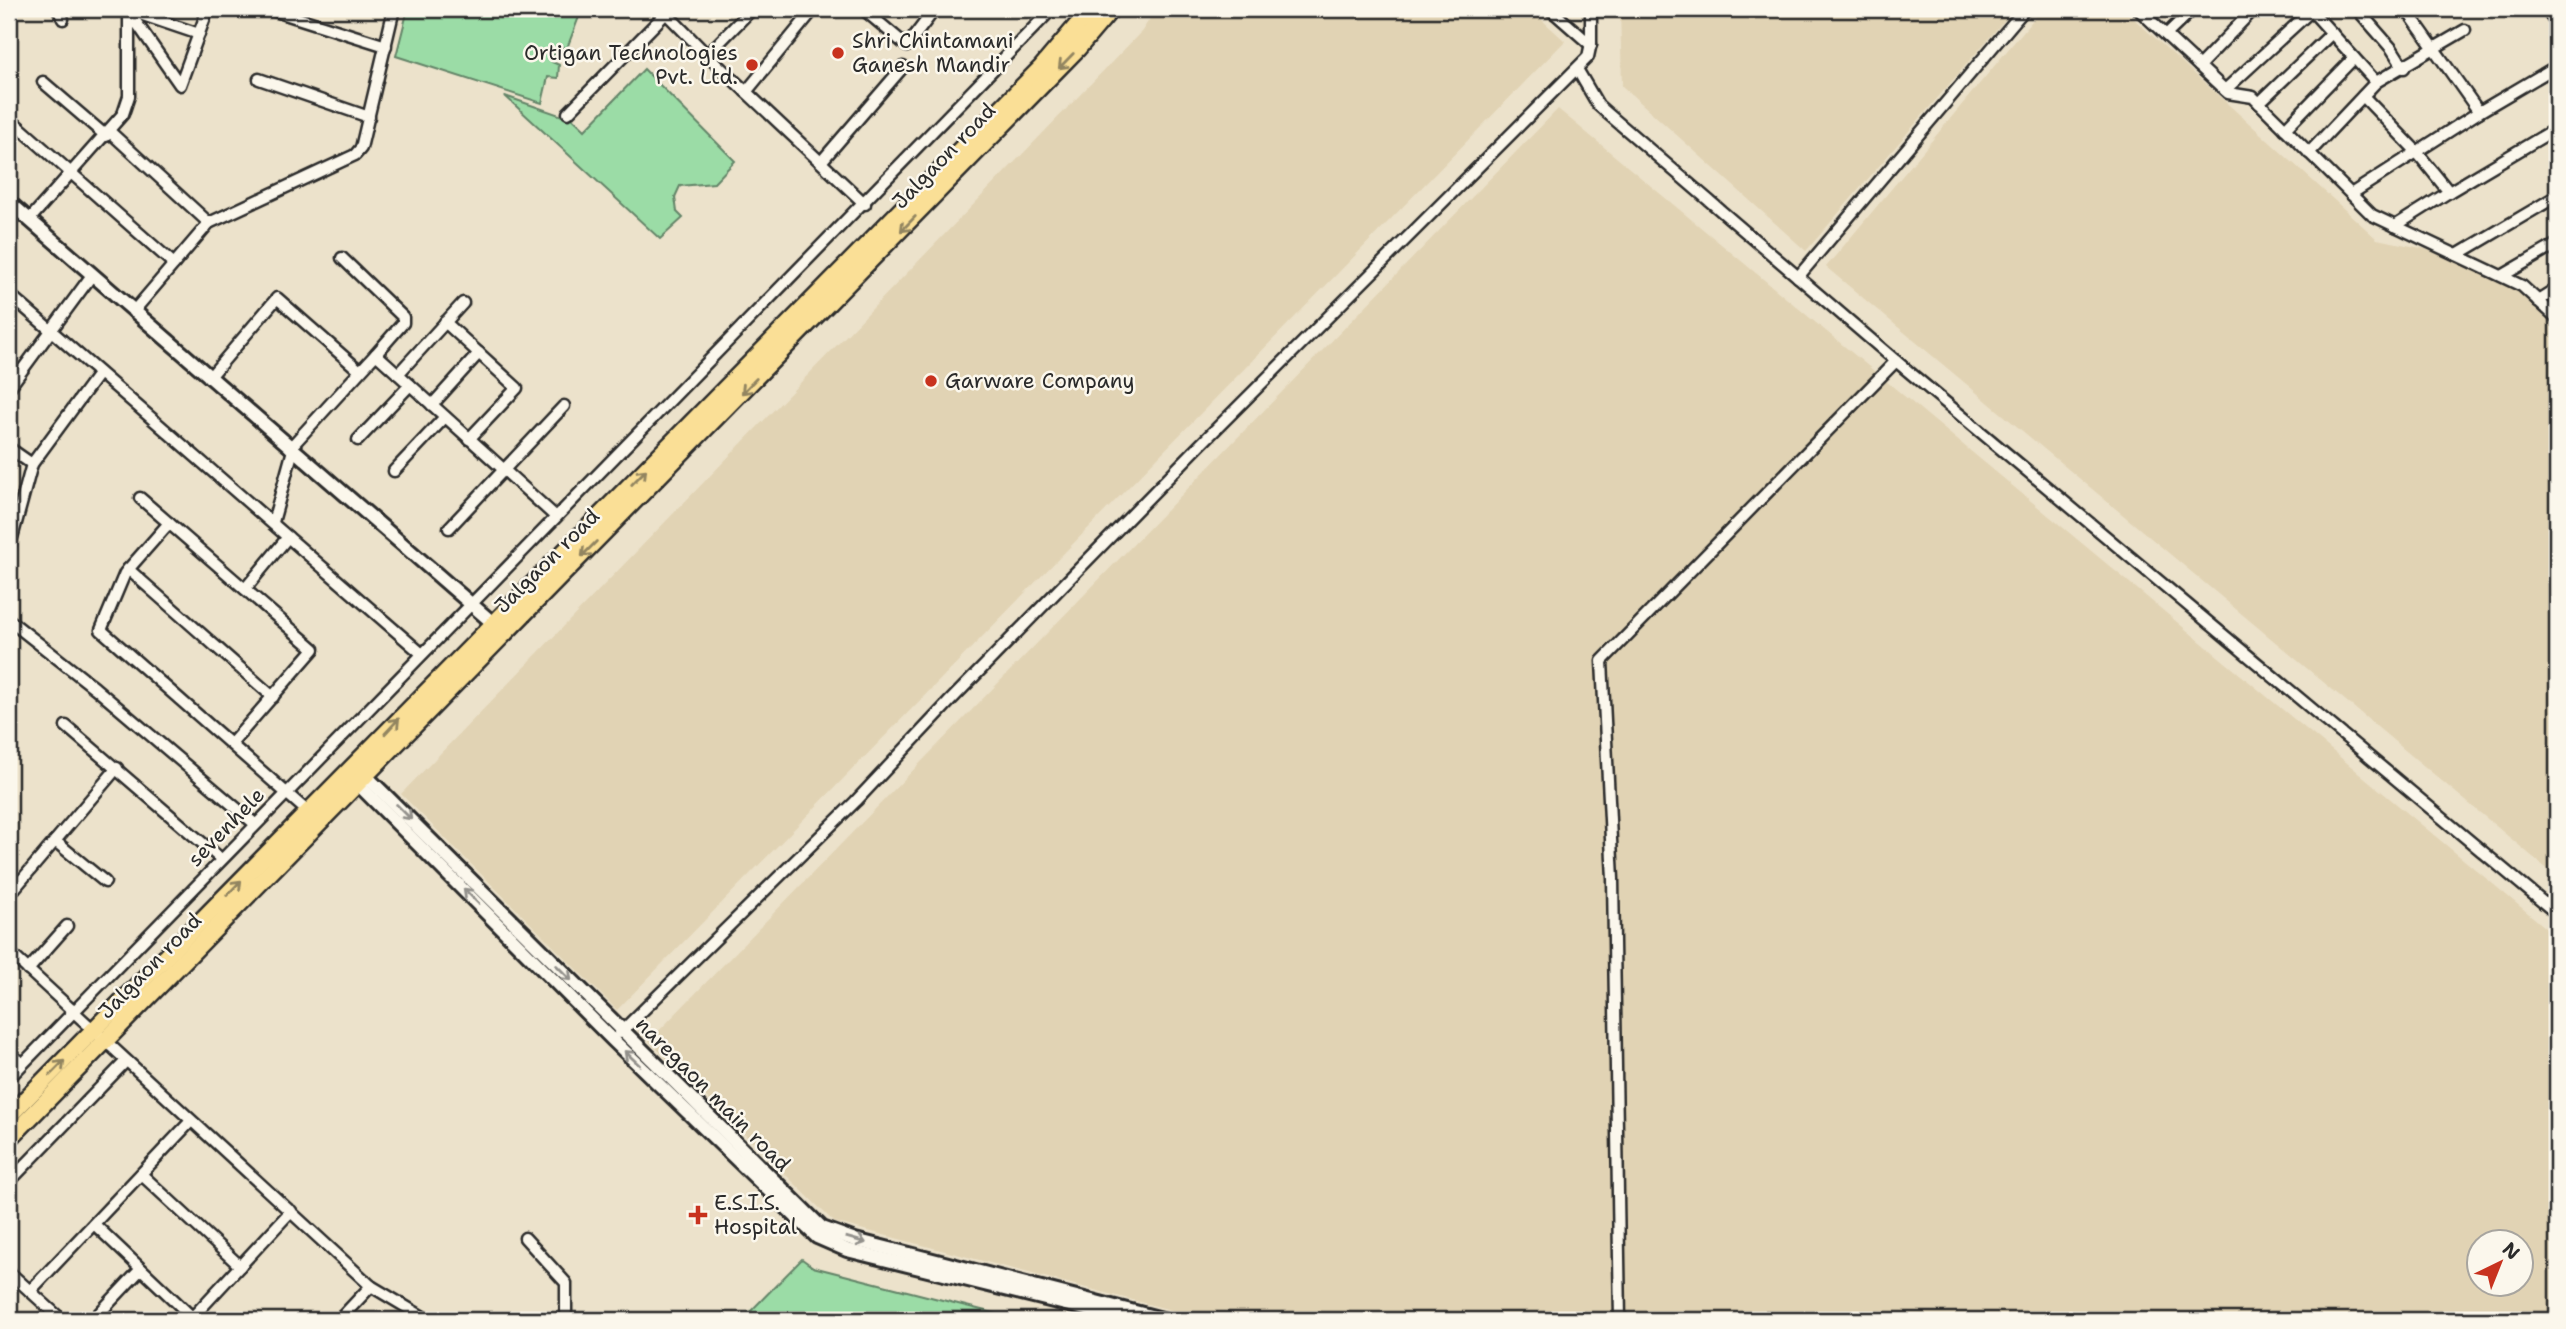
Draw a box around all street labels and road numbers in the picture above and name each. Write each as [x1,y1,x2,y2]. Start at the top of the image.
street label: Jalgaon road [886,97,1002,215]
street label: Jalgaon road [488,502,606,620]
street label: sevenhele [181,781,271,873]
street label: Jalgaon road [92,907,208,1025]
street label: naregaon main road [629,1010,797,1178]

